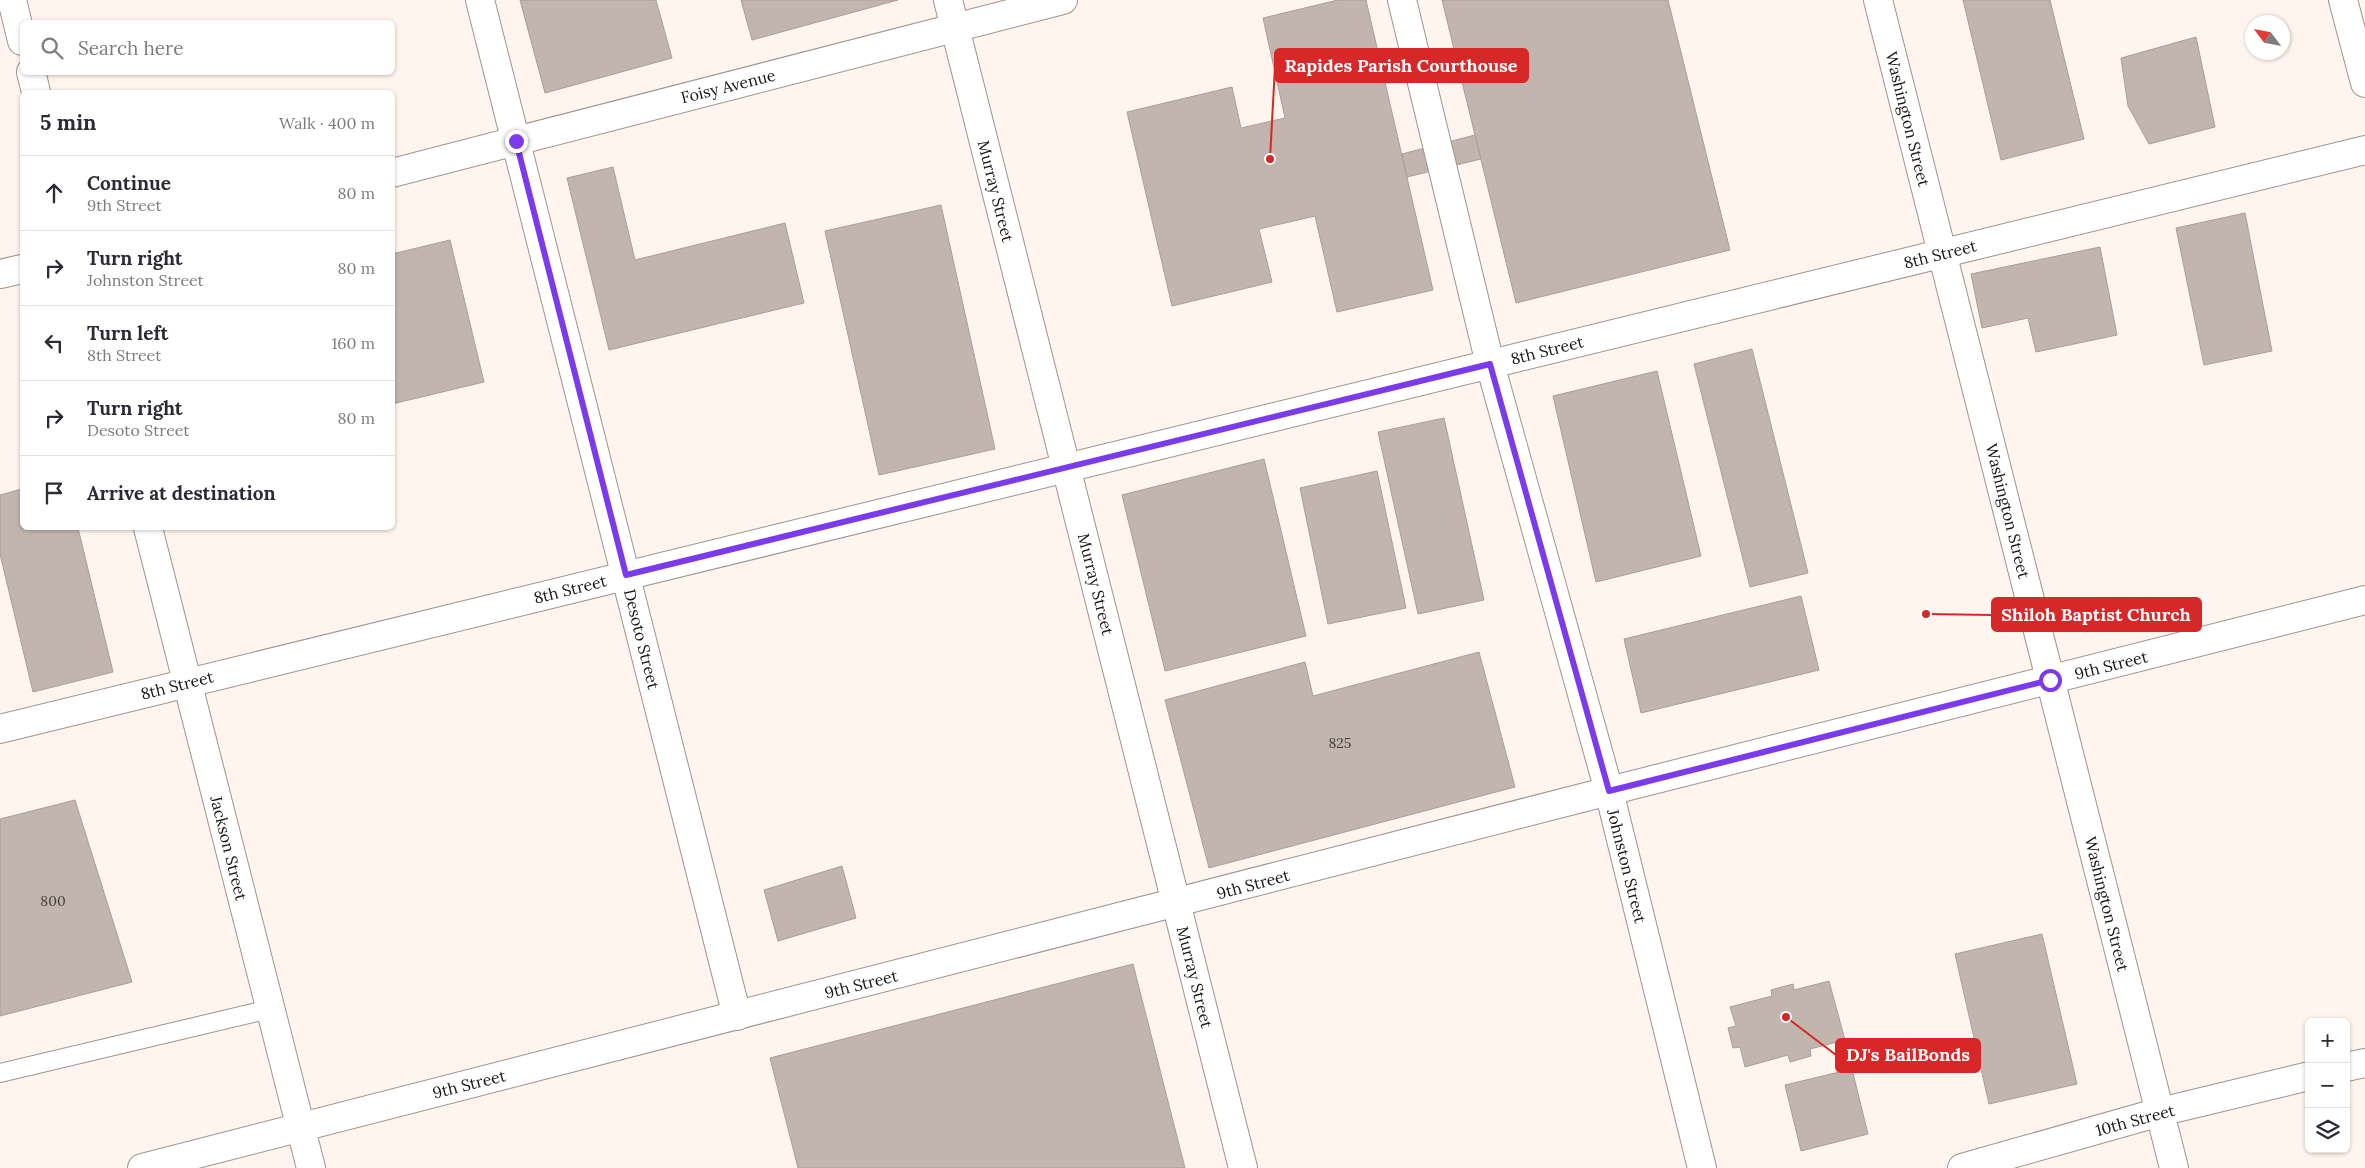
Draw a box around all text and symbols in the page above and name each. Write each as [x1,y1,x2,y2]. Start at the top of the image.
north arrow [2245,15,2290,60]
search box [20,20,395,75]
icon: search [38,34,66,62]
text: Search here [78,36,184,60]
callout: Rapides Parish Courthouse [1275,49,1528,82]
street label: Washington Street [1882,49,1935,189]
text: Rapides Parish Courthouse [1285,54,1518,77]
street label: Foisy Avenue [679,65,778,107]
text: 5 min [40,109,96,136]
text: Walk · 400 m [279,113,375,133]
route end [505,130,528,153]
street label: Murray Street [974,138,1018,245]
text: Continue [87,171,171,195]
icon: ahead [40,179,68,207]
text: 80 m [338,183,375,203]
text: 9th Street [87,195,162,215]
street label: 8th Street [1902,235,1979,273]
text: Turn right [87,246,183,270]
icon: right [40,254,68,282]
text: 80 m [338,258,375,278]
text: Johnston Street [87,270,204,290]
text: Turn left [87,321,168,345]
icon: left [40,329,68,357]
street label: 8th Street [1509,331,1586,369]
text: 160 m [331,333,375,353]
text: 8th Street [87,345,161,365]
text: Turn right [87,396,183,420]
icon: right [40,404,68,432]
text: 80 m [338,408,375,428]
text: Desoto Street [87,420,189,440]
street label: Washington Street [1982,441,2035,581]
icon: arrive [40,479,68,507]
text: Arrive at destination [87,481,276,505]
street label: Murray Street [1074,531,1118,638]
street label: 8th Street [532,570,609,608]
street label: Desoto Street [620,587,664,692]
callout: Shiloh Baptist Church [1992,598,2201,631]
text: Shiloh Baptist Church [2001,603,2191,626]
street label: 9th Street [2072,646,2150,684]
street label: 8th Street [139,666,216,704]
route start [2039,669,2062,692]
house number: 825 [1328,734,1352,752]
street label: Jackson Street [206,793,252,903]
street label: Johnston Street [1603,806,1651,926]
street label: Washington Street [2081,834,2134,974]
street label: 9th Street [1214,864,1292,903]
house number: 800 [40,892,66,910]
street label: Murray Street [1173,924,1217,1031]
street label: 9th Street [822,965,900,1003]
map controls [2305,1018,2350,1153]
button: + [2305,1018,2350,1063]
callout: DJ's BailBonds [1836,1039,1980,1072]
text: DJ's BailBonds [1846,1043,1970,1066]
button: − [2305,1063,2350,1108]
street label: 9th Street [430,1065,508,1103]
street label: 10th Street [2093,1100,2178,1140]
button: layers [2305,1108,2350,1153]

